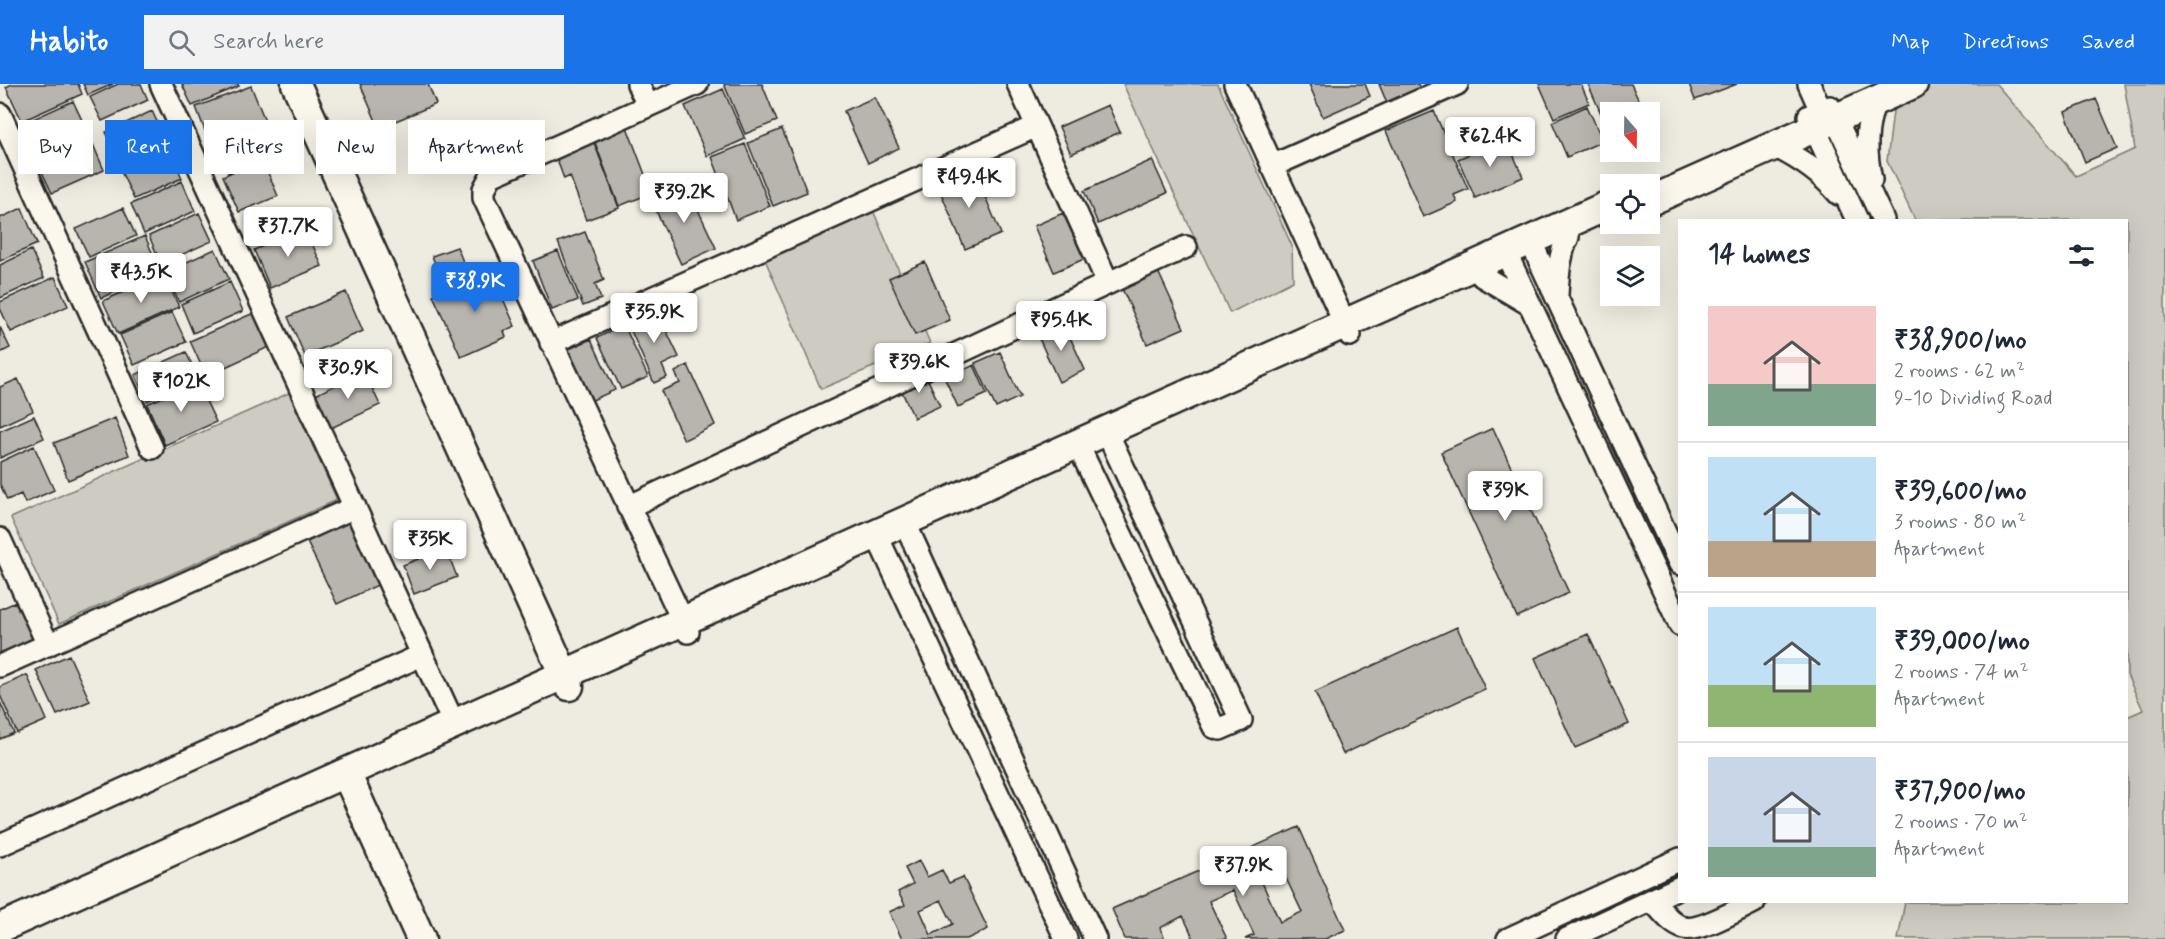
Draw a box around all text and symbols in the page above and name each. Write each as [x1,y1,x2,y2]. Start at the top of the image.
search box [144,15,564,69]
text: Habito [30,24,108,61]
icon: search [165,26,198,59]
text: Search here [213,28,324,56]
text: Map [1891,28,1930,56]
text: Directions [1963,28,2049,56]
text: Saved [2082,28,2135,56]
north arrow [1600,102,1660,162]
map controls [1600,102,1660,306]
pin: ₹62.4K [1441,117,1539,168]
chip: Buy [18,120,93,174]
chip: Rent [105,120,192,174]
chip: Filters [204,120,304,174]
chip: New [316,120,396,174]
chip: Apartment [408,120,545,174]
text: ₹62.4K [1459,123,1521,150]
pin: ₹49.4K [920,158,1018,209]
text: ₹49.4K [937,164,1001,191]
pin: ₹39.2K [635,173,733,224]
button: locate [1600,174,1660,234]
text: ₹39.2K [654,179,714,206]
pin: ₹37.7K [239,207,337,258]
text: ₹37.7K [258,213,318,240]
text: 14 homes [1708,238,1810,272]
icon: filters [2065,239,2098,272]
button: layers [1600,246,1660,306]
pin: ₹43.5K [92,253,190,304]
text: ₹43.5K [110,259,172,286]
pin: ₹38.9K [426,262,524,313]
text: ₹38.9K [445,268,505,295]
pin: ₹35.9K [605,293,703,344]
text: ₹35.9K [624,299,684,326]
pin: ₹95.4K [1012,301,1110,352]
text: ₹95.4K [1030,307,1092,334]
text: ₹38,900/mo [1894,324,2027,358]
icon: home [1756,330,1828,402]
pin: ₹39.6K [870,343,968,394]
pin: ₹30.9K [299,349,397,400]
text: ₹39.6K [889,349,949,376]
text: ₹30.9K [318,355,378,382]
text: 2 rooms · 62 m² [1894,358,2025,385]
pin: ₹102K [139,362,223,413]
text: ₹102K [152,368,210,395]
text: 9-10 Dividing Road [1894,385,2052,412]
pin: ₹39K [1469,471,1541,522]
text: ₹39,600/mo [1894,475,2027,509]
text: ₹39K [1482,477,1528,504]
icon: home [1756,481,1828,553]
text: 3 rooms · 80 m² [1894,509,2026,536]
pin: ₹35K [394,520,466,571]
text: ₹35K [407,526,453,553]
text: Apartment [1894,536,1985,563]
text: ₹39,000/mo [1894,625,2030,659]
icon: home [1756,631,1828,703]
text: 2 rooms · 74 m² [1894,659,2028,686]
text: Apartment [1894,686,1985,713]
text: ₹37,900/mo [1894,775,2026,809]
icon: home [1756,781,1828,853]
text: 2 rooms · 70 m² [1894,809,2028,836]
text: Apartment [1894,836,1985,863]
pin: ₹37.9K [1194,846,1292,897]
text: ₹37.9K [1214,852,1272,879]

